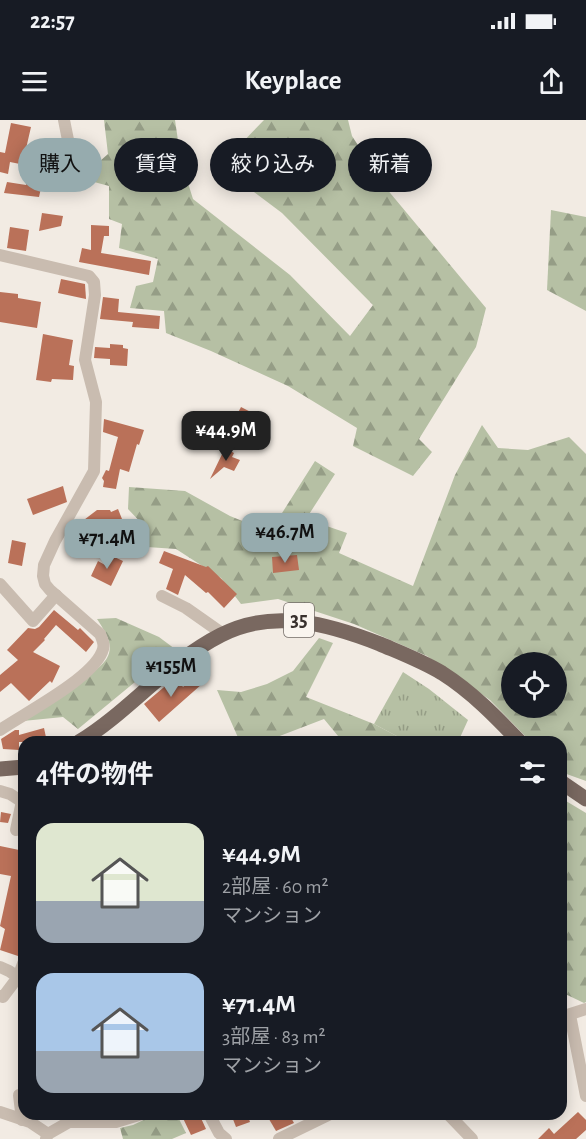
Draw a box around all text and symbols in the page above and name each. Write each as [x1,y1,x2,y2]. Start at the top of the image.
text: 22:57 [30,10,75,32]
icon: menu [18,65,51,98]
icon: share [535,65,568,98]
text: Keyplace [244,67,342,94]
chip: 購入 [18,138,102,192]
chip: 賃貸 [114,138,198,192]
chip: 絞り込み [210,138,336,192]
chip: 新着 [348,138,432,192]
pin: ¥44.9M [177,411,275,462]
text: ¥44.9M [196,420,256,440]
pin: ¥46.7M [236,513,334,564]
pin: ¥71.4M [58,519,156,570]
text: ¥46.7M [255,522,315,542]
text: ¥71.4M [79,528,135,548]
road number: 35 [284,603,314,637]
pin: ¥155M [129,647,213,698]
map controls [501,652,567,718]
button: locate [501,652,567,718]
text: ¥155M [146,656,196,676]
icon: filters [516,756,549,789]
text: 4件の物件 [36,762,153,788]
text: ¥44.9M [222,841,301,867]
icon: home [84,847,156,919]
text: 2部屋 · 60 m² [222,877,329,897]
text: マンション [222,906,322,926]
text: ¥71.4M [222,991,296,1017]
icon: home [84,997,156,1069]
text: 3部屋 · 83 m² [222,1027,325,1047]
text: マンション [222,1056,322,1076]

